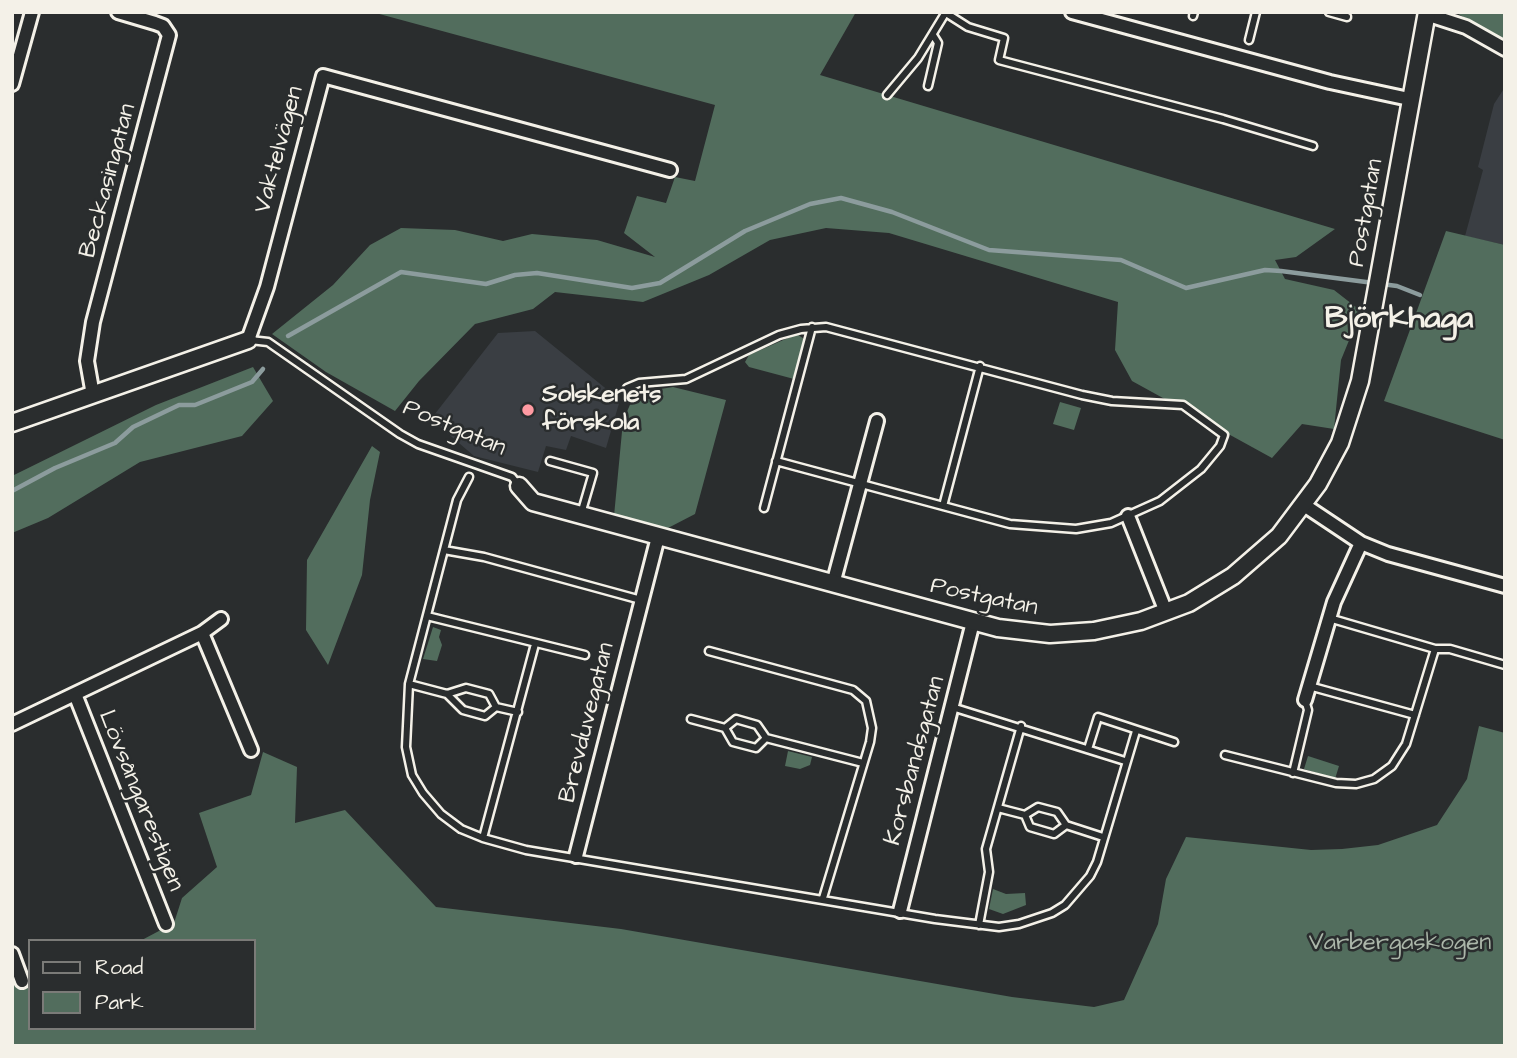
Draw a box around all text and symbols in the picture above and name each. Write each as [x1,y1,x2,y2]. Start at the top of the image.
street label: Vaktelvägen [249,83,311,217]
street label: Beckasingatan [75,101,143,261]
street label: Postgatan [1343,157,1391,269]
district label: Björkhaga [1325,301,1473,339]
place label: Solskenets förskola [542,382,661,438]
street label: Postgatan [398,394,510,464]
marker: Solskenets förskola [520,402,536,418]
street label: Postgatan [928,573,1040,623]
street label: Brevduvegatan [554,640,622,806]
street label: Korsbandsgatan [880,673,952,849]
street label: Lövsångarestigen [91,706,189,896]
park label: Varbergaskogen [1309,930,1491,958]
legend [28,939,256,1030]
text: Road [95,953,143,982]
text: Park [95,988,144,1017]

